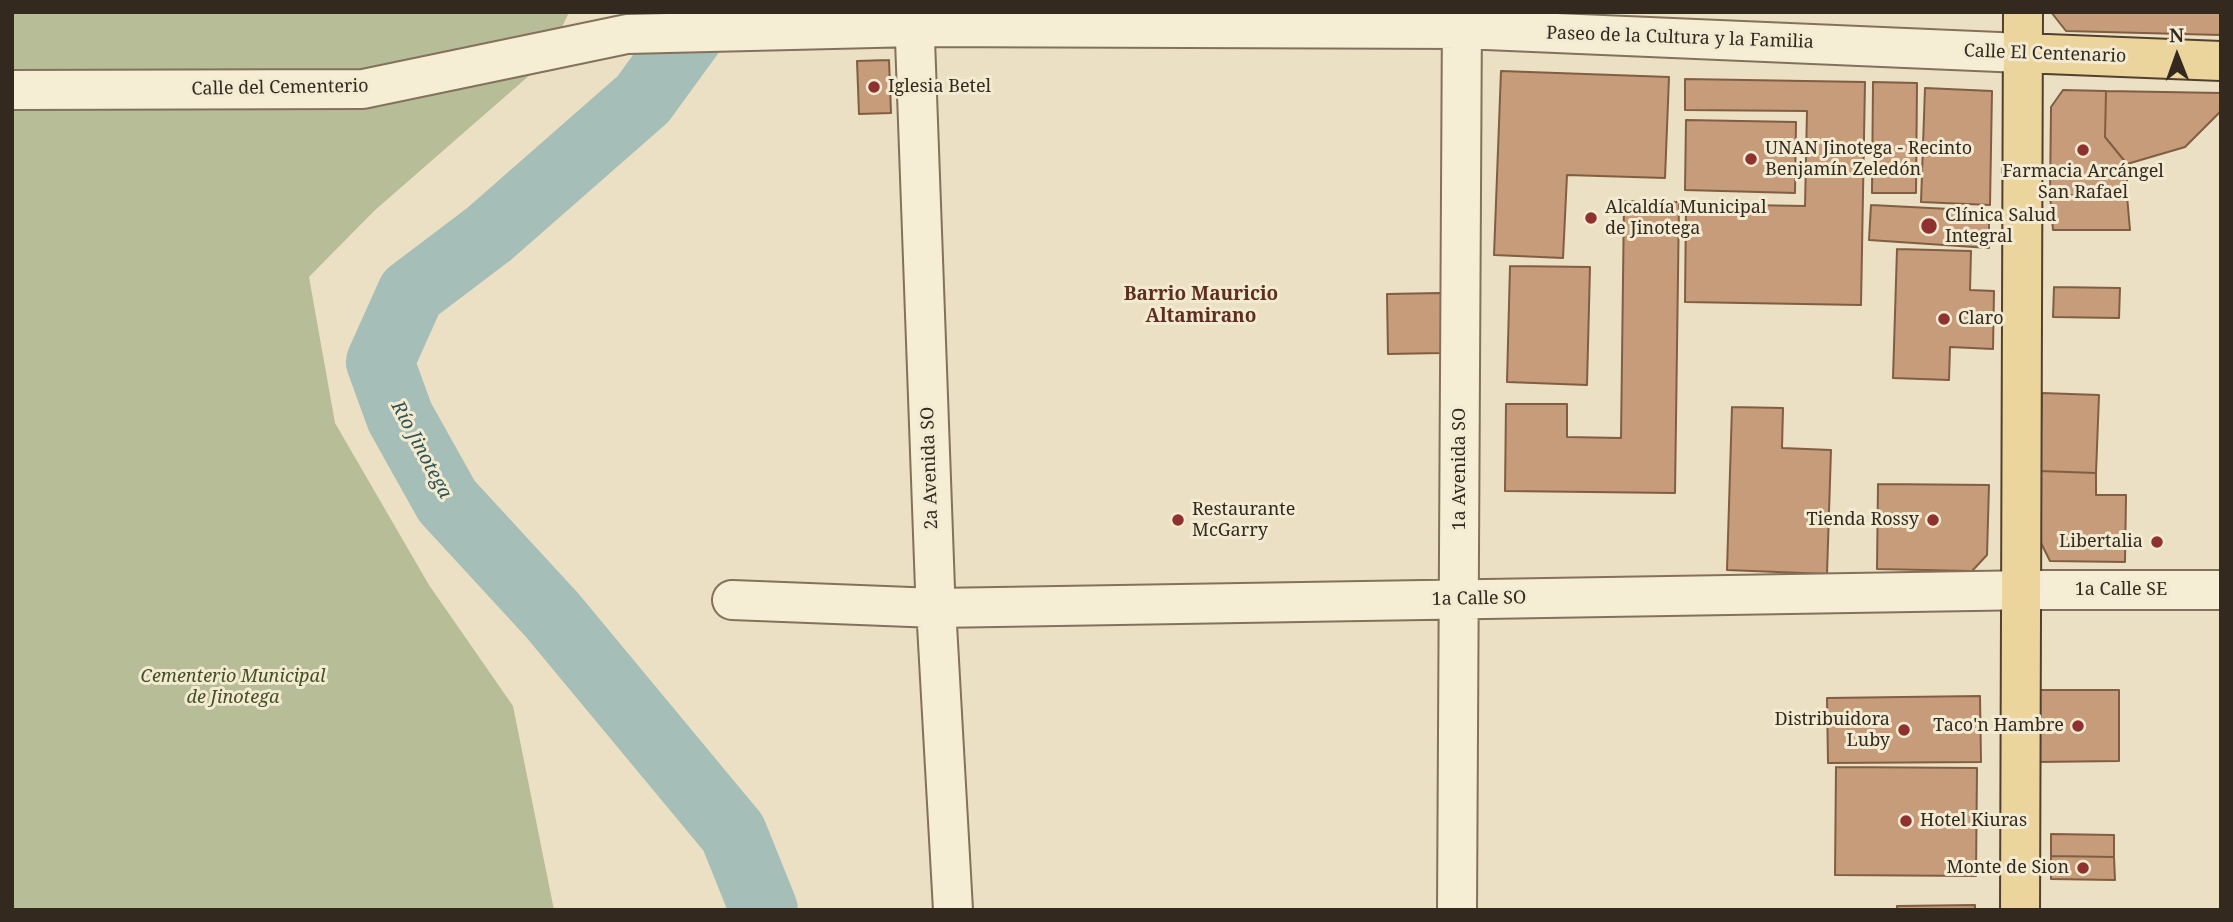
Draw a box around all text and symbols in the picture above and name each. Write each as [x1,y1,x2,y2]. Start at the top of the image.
north arrow [2142,21,2212,91]
text: N [2169,22,2184,48]
street label: Paseo de la Cultura y la Familia [1546,23,1814,53]
street label: Calle El Centenario [1963,40,2127,68]
street label: Calle del Cementerio [191,76,369,100]
place label: Iglesia Betel [888,76,991,98]
marker: Iglesia Betel [866,79,882,95]
place label: UNAN Jinotega - Recinto Benjamín Zeledón [1765,138,1972,180]
marker: Farmacia Arcángel San Rafael [2075,142,2091,158]
marker: UNAN Jinotega - Recinto Benjamín Zeledón [1743,151,1759,167]
place label: Farmacia Arcángel San Rafael [2002,161,2164,204]
place label: Alcaldía Municipal de Jinotega [1605,197,1767,240]
place label: Clínica Salud Integral [1945,205,2056,248]
marker: Alcaldía Municipal de Jinotega [1583,210,1599,226]
marker: Clínica Salud Integral [1919,216,1939,236]
district label: Barrio Mauricio Altamirano [1124,284,1278,328]
place label: Claro [1958,308,2004,330]
marker: Claro [1936,311,1952,327]
water label: Río Jinotega [386,397,456,503]
street label: 2a Avenida SO [917,406,943,530]
street label: 1a Avenida SO [1449,408,1471,530]
place label: Restaurante McGarry [1192,499,1295,542]
place label: Tienda Rossy [1807,509,1919,531]
marker: Restaurante McGarry [1170,512,1186,528]
marker: Tienda Rossy [1925,512,1941,528]
place label: Libertalia [2059,531,2143,553]
marker: Libertalia [2149,534,2165,550]
street label: 1a Calle SE [2075,579,2167,601]
street label: 1a Calle SO [1431,587,1527,611]
park label: Cementerio Municipal de Jinotega [141,666,325,708]
place label: Distribuidora Luby [1775,709,1890,752]
place label: Taco'n Hambre [1933,715,2064,737]
marker: Taco'n Hambre [2070,718,2086,734]
marker: Distribuidora Luby [1896,722,1912,738]
place label: Hotel Kiuras [1920,810,2027,832]
marker: Hotel Kiuras [1898,813,1914,829]
place label: Monte de Sion [1947,857,2069,879]
marker: Monte de Sion [2075,860,2091,876]

